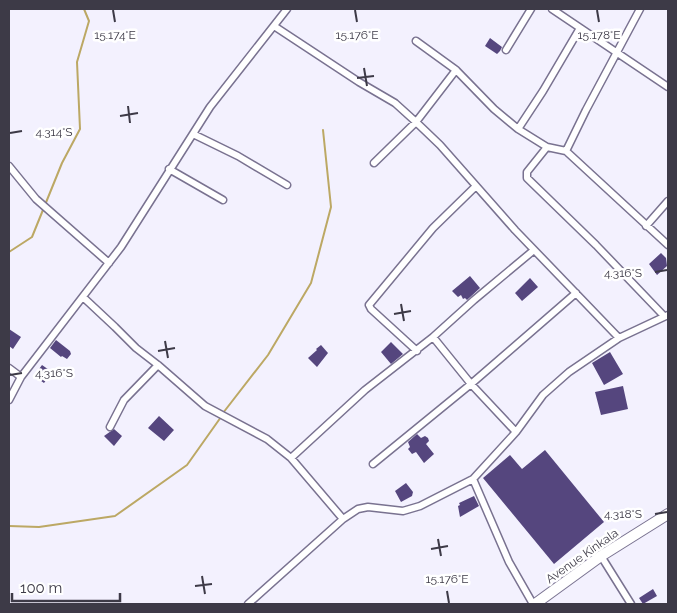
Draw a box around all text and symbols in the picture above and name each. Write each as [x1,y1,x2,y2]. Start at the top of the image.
text: 15.174°E [94,28,136,42]
text: 15.176°E [335,28,379,42]
text: 15.178°E [577,28,621,42]
text: 4.314°S [35,125,73,139]
text: 4.316°S [604,266,642,280]
text: 4.316°S [35,366,73,380]
text: 4.318°S [604,507,642,521]
street label: Avenue Kinkala [543,526,621,586]
scale bar [12,570,120,602]
text: 15.176°E [425,572,469,586]
text: 100 m [20,579,62,597]

